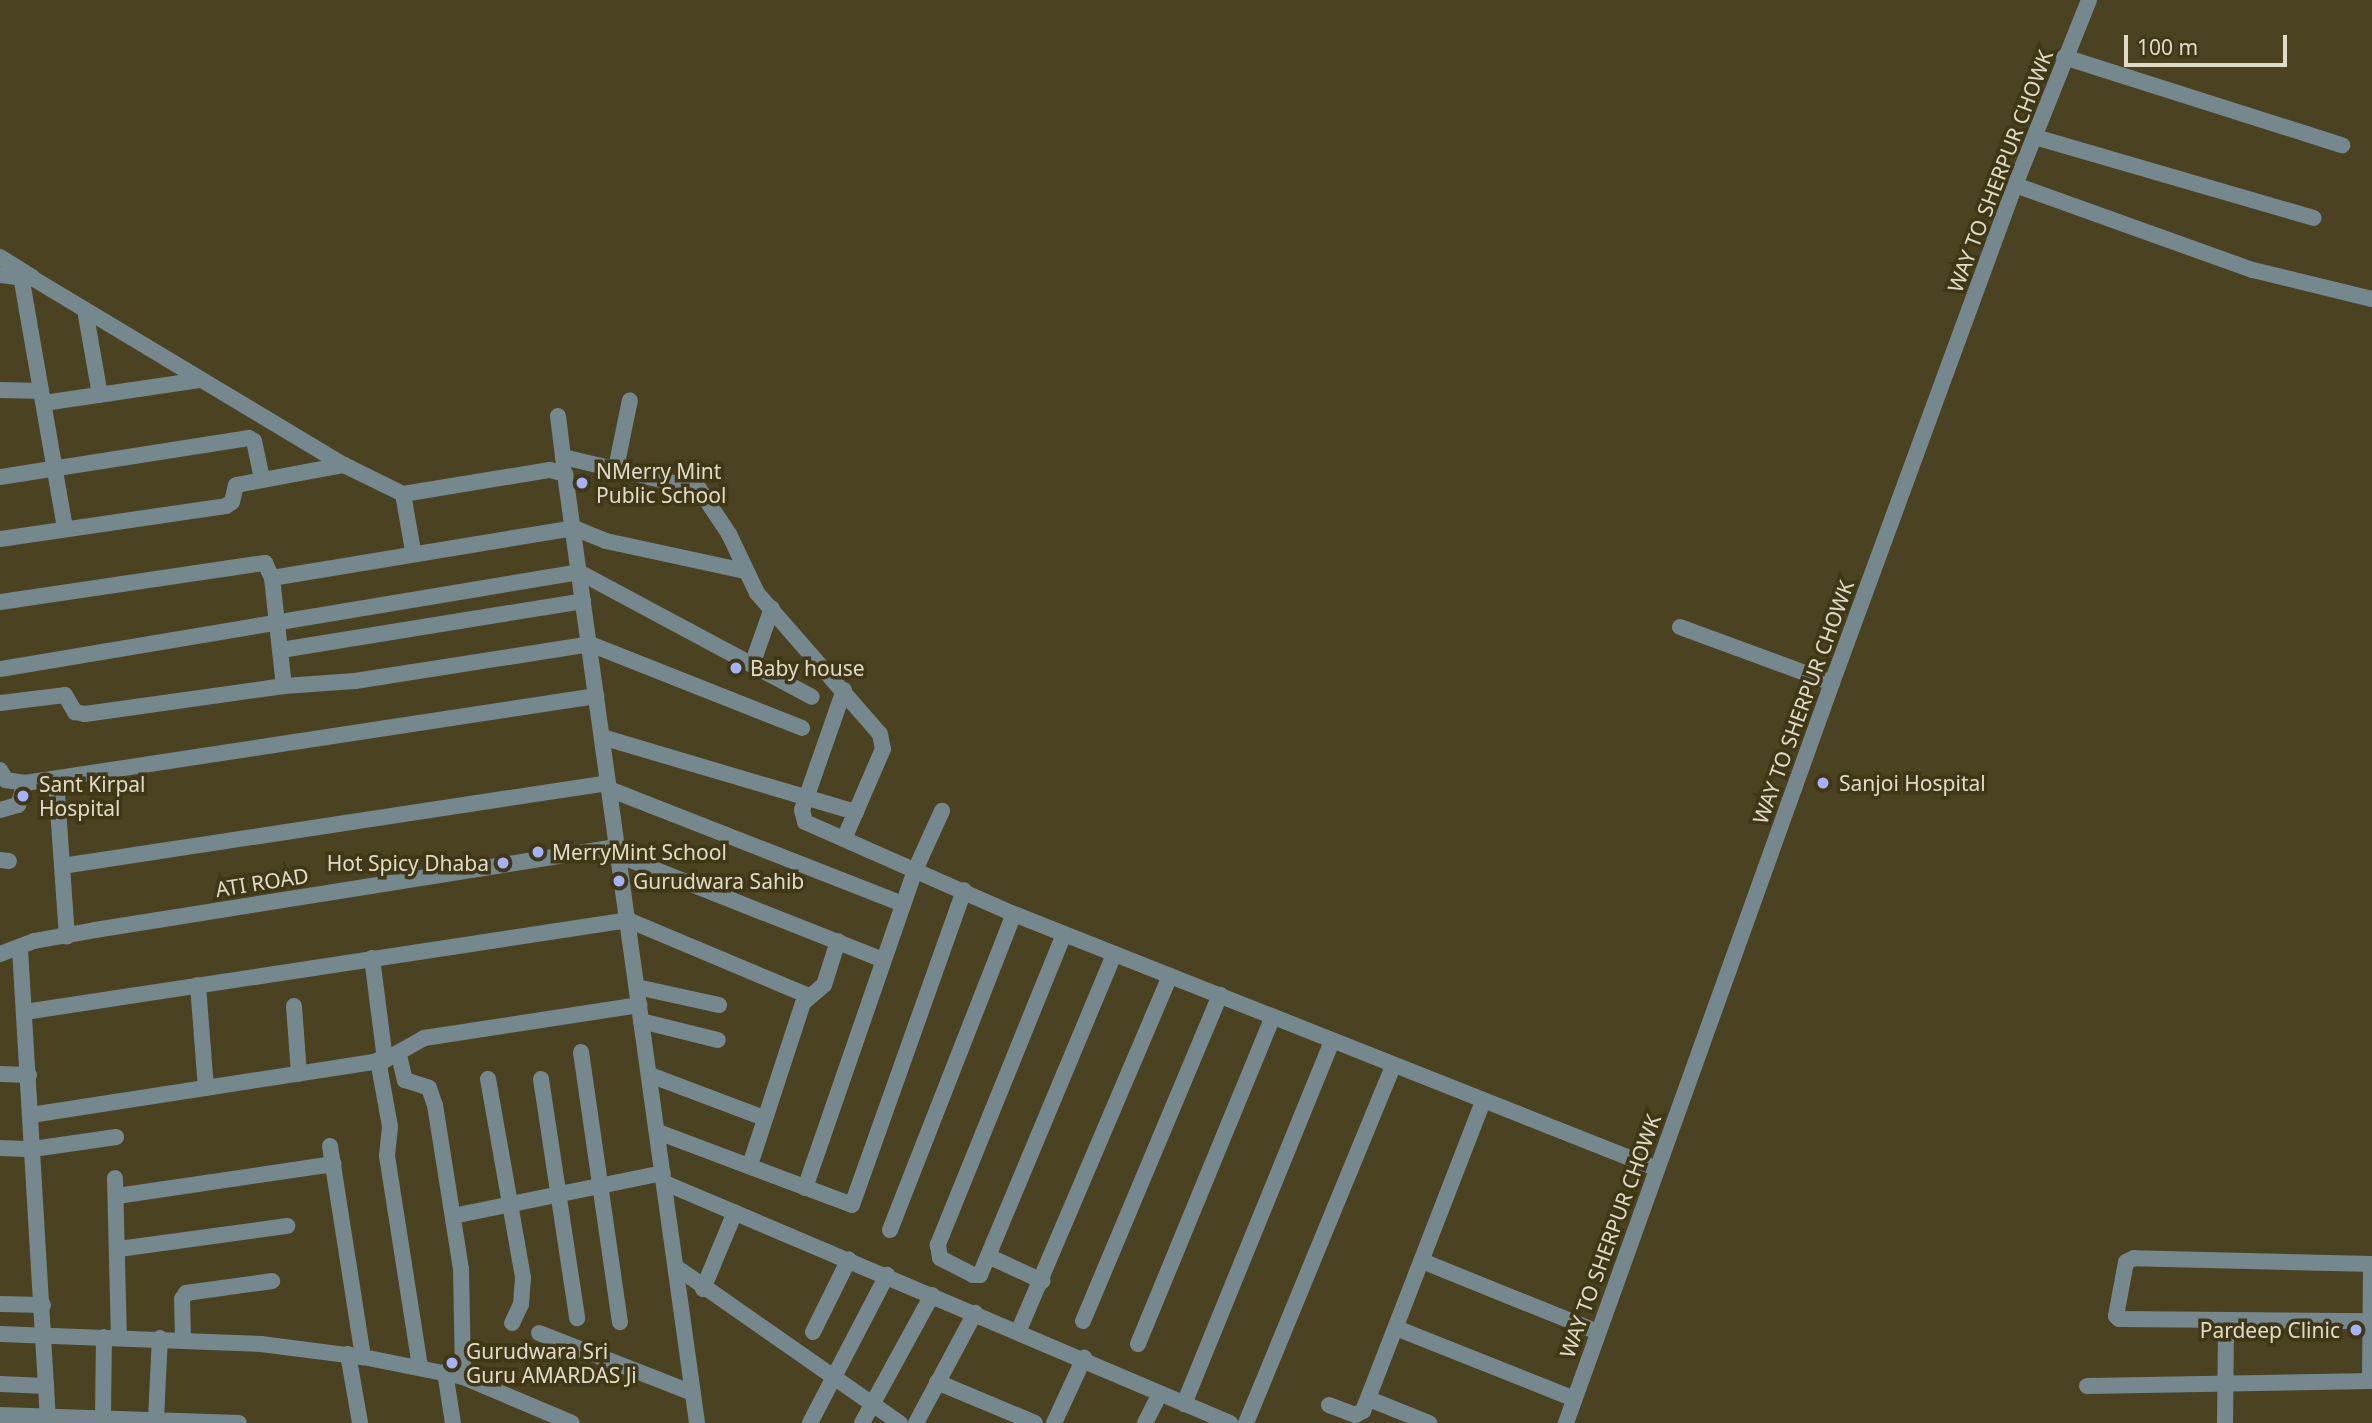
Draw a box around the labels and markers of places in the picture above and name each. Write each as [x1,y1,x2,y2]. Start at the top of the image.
place label: NMerry Mint Public School [596,458,726,508]
marker: NMerry Mint Public School [574,475,590,491]
place label: Baby house [750,655,865,681]
marker: Baby house [728,660,744,676]
place label: Sanjoi Hospital [1839,770,1986,796]
place label: Sant Kirpal Hospital [39,771,146,821]
marker: Sanjoi Hospital [1813,773,1833,793]
marker: Sant Kirpal Hospital [13,786,33,806]
place label: MerryMint School [552,839,727,865]
marker: MerryMint School [530,844,546,860]
place label: Hot Spicy Dhaba [327,850,489,876]
marker: Hot Spicy Dhaba [495,855,511,871]
place label: Gurudwara Sahib [633,868,804,894]
marker: Gurudwara Sahib [611,873,627,889]
place label: Pardeep Clinic [2200,1317,2340,1343]
marker: Pardeep Clinic [2346,1320,2366,1340]
place label: Gurudwara Sri Guru AMARDAS Ji [466,1338,637,1388]
marker: Gurudwara Sri Guru AMARDAS Ji [444,1355,460,1371]

